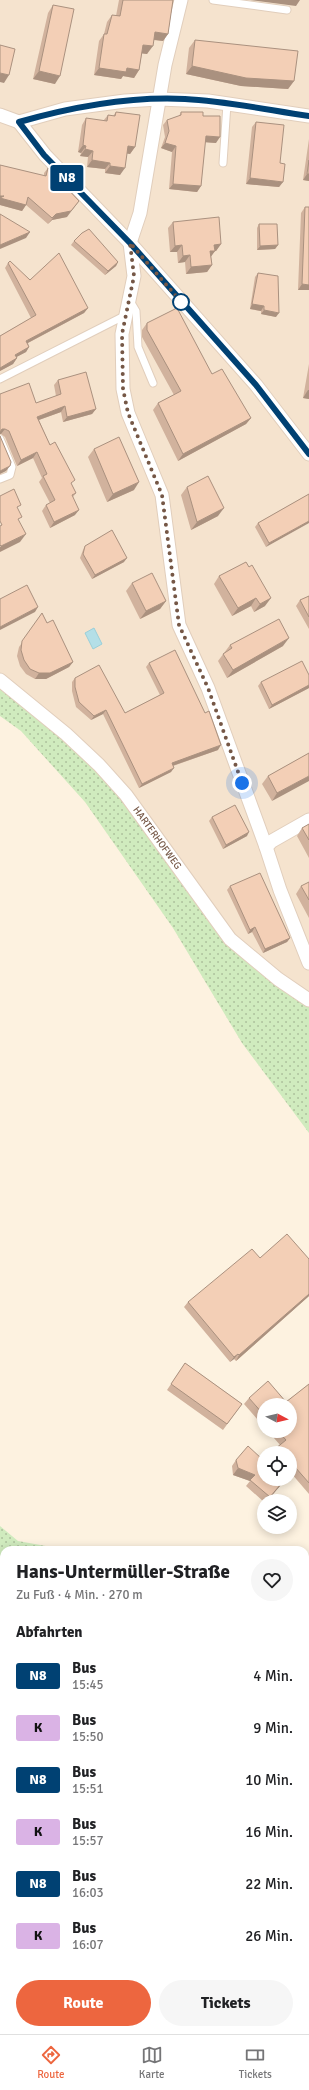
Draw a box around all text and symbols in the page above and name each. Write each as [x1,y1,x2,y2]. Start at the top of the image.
line badge: N8 [49,165,85,191]
text: N8 [58,169,76,186]
unlabelled marker [172,293,190,311]
your location [232,773,252,793]
street label: HARTERHOFWEG [130,804,184,872]
north arrow [257,1398,297,1438]
map controls [257,1398,297,1534]
button: locate [257,1446,297,1486]
button: layers [257,1494,297,1534]
button: heart [251,1559,293,1601]
text: Hans-Untermüller-Straße [16,1560,230,1584]
text: Zu Fuß · 4 Min. · 270 m [16,1587,143,1603]
text: Abfahrten [16,1623,83,1641]
text: Bus [72,1659,96,1677]
text: N8 [29,1667,47,1684]
text: 4 Min. [253,1667,293,1685]
text: 15:45 [72,1677,104,1693]
text: Bus [72,1711,96,1729]
text: K [34,1719,42,1736]
text: 9 Min. [253,1719,293,1737]
text: 15:50 [72,1729,104,1745]
text: Bus [72,1763,96,1781]
text: N8 [29,1771,47,1788]
text: 10 Min. [245,1771,293,1789]
text: 15:51 [72,1781,104,1797]
text: Bus [72,1815,96,1833]
text: K [34,1823,42,1840]
text: 16 Min. [245,1823,293,1841]
text: 15:57 [72,1833,104,1849]
text: Bus [72,1867,96,1885]
text: N8 [29,1875,47,1892]
text: 22 Min. [245,1875,293,1893]
text: 16:03 [72,1885,104,1901]
text: Bus [72,1919,96,1937]
text: K [34,1927,42,1944]
text: 26 Min. [245,1927,293,1945]
text: 16:07 [72,1937,104,1953]
button: Route [16,1980,151,2026]
button: Tickets [159,1980,293,2026]
tab: Route [37,2044,65,2081]
tab: Karte [139,2044,165,2081]
tab: Tickets [239,2044,272,2081]

